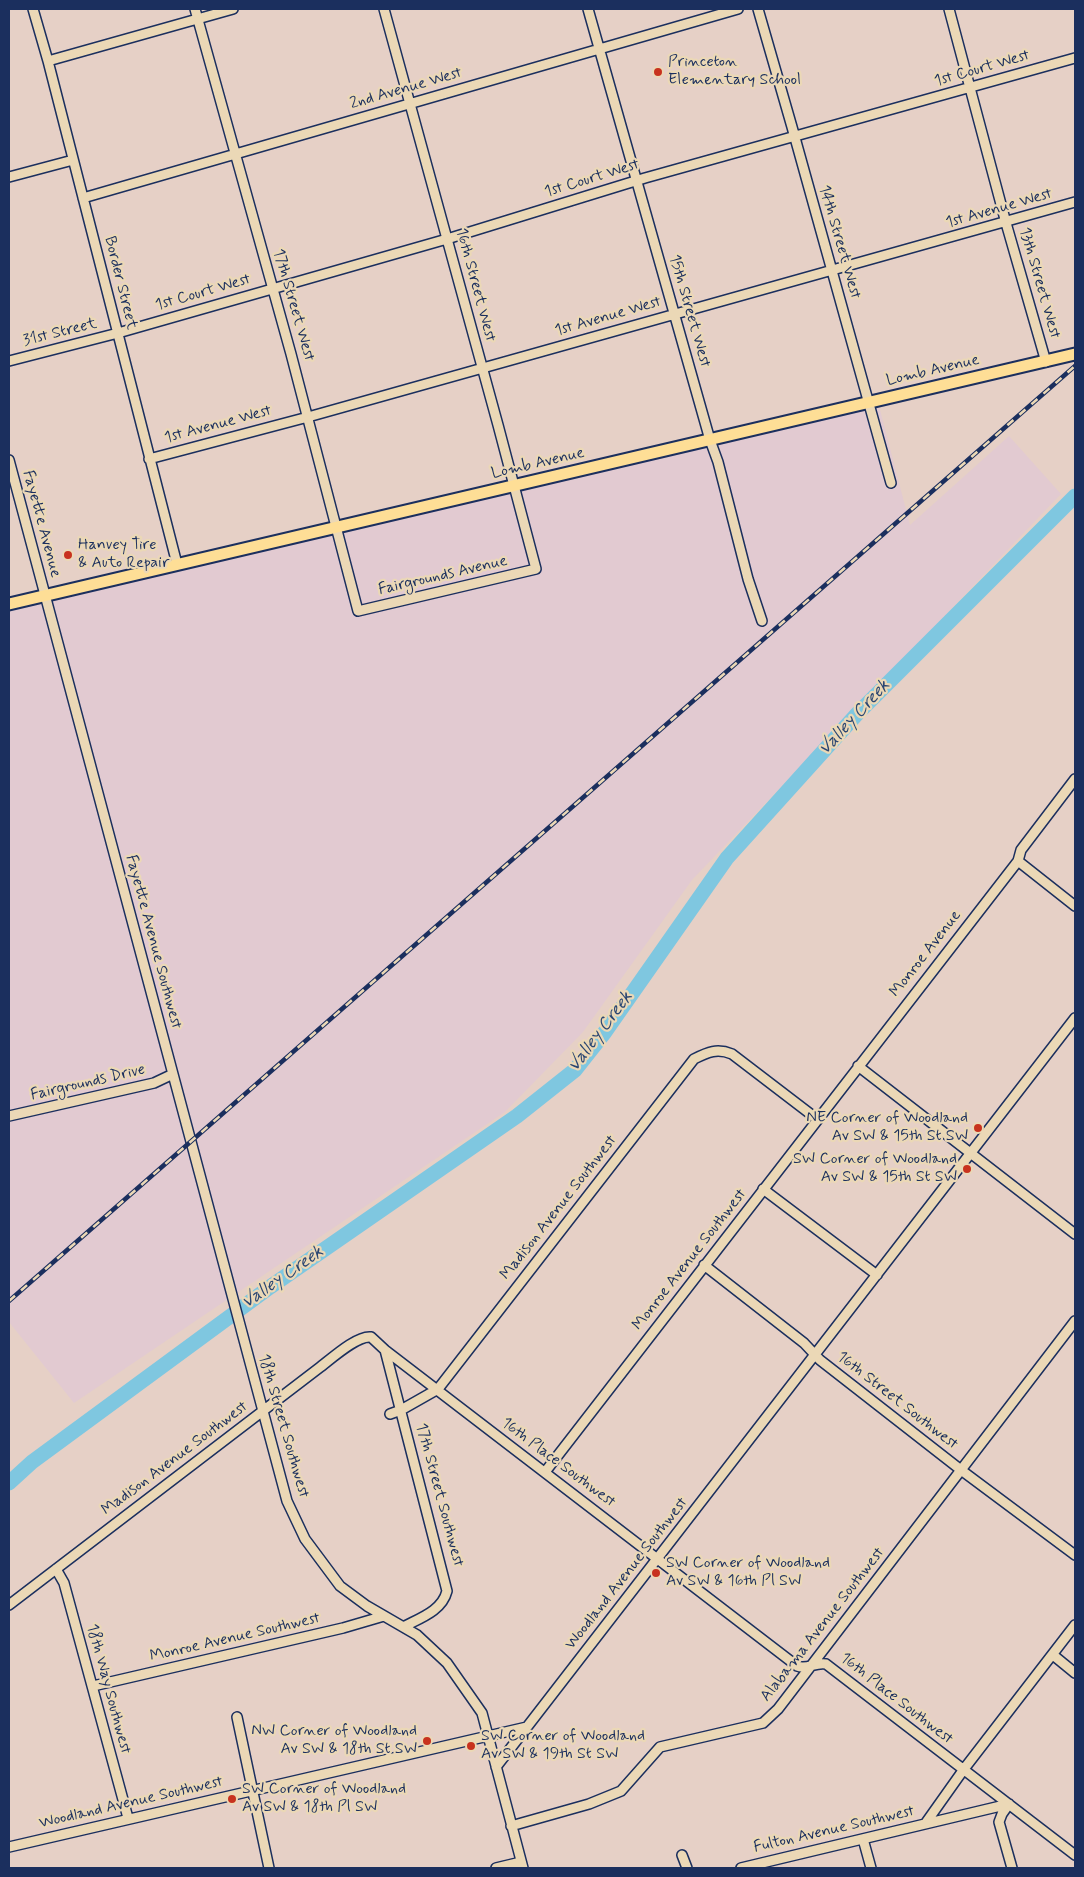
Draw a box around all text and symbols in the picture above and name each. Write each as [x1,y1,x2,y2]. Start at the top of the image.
street label: 1st Court West [932,46,1032,92]
place label: Princeton Elementary School [668,53,801,91]
street label: 2nd Avenue West [348,64,464,114]
marker: Princeton Elementary School [652,66,664,78]
street label: 1st Court West [542,155,642,203]
street label: 14th Street West [814,183,864,301]
street label: 1st Avenue West [944,185,1054,233]
street label: 13th Street West [1014,225,1064,341]
street label: 16th Street West [451,226,499,344]
street label: Border Street [99,234,141,332]
street label: 17th Street West [268,247,318,363]
street label: 15th Street West [664,252,714,370]
street label: 1st Court West [153,270,253,316]
street label: 1st Avenue West [553,293,663,341]
street label: 31st Street [21,315,99,351]
street label: Lomb Avenue [885,351,981,391]
street label: 1st Avenue West [162,402,274,448]
street label: Lomb Avenue [490,444,586,484]
street label: Fayette Avenue [17,468,65,580]
place label: Hanvey Tire & Auto Repair [78,536,169,574]
marker: Hanvey Tire & Auto Repair [62,549,74,561]
street label: Fairgrounds Avenue [377,552,509,600]
water label: Valley Creek [815,676,895,760]
street label: Fayette Avenue Southwest [121,853,185,1031]
street label: Monroe Avenue [886,907,966,1001]
water label: Valley Creek [564,988,638,1076]
street label: Fairgrounds Drive [29,1060,147,1106]
place label: NE Corner of Woodland Av SW & 15th St SW [806,1109,968,1147]
marker: NE Corner of Woodland Av SW & 15th St SW [972,1122,984,1134]
street label: Madison Avenue Southwest [497,1132,621,1284]
place label: SW Corner of Woodland Av SW & 15th St SW [793,1150,957,1188]
marker: SW Corner of Woodland Av SW & 15th St SW [961,1163,973,1175]
street label: Monroe Avenue Southwest [629,1186,751,1334]
water label: Valley Creek [238,1242,328,1314]
street label: 16th Street Southwest [833,1348,961,1454]
street label: 18th Street Southwest [253,1352,313,1500]
street label: Madison Avenue Southwest [98,1398,252,1520]
street label: 16th Place Southwest [497,1414,619,1512]
street label: 17th Street Southwest [411,1421,467,1569]
street label: Woodland Avenue Southwest [562,1494,692,1654]
street label: Alabama Avenue Southwest [757,1544,889,1706]
place label: SW Corner of Woodland Av SW & 16th Pl SW [666,1554,830,1592]
marker: SW Corner of Woodland Av SW & 16th Pl SW [650,1567,662,1579]
street label: Monroe Avenue Southwest [148,1609,322,1667]
street label: 18th Way Southwest [81,1622,135,1756]
street label: 16th Place Southwest [836,1649,956,1749]
place label: NW Corner of Woodland Av SW & 18th St SW [251,1722,417,1760]
place label: SW Corner of Woodland Av SW & 19th St SW [481,1727,645,1765]
marker: NW Corner of Woodland Av SW & 18th St SW [421,1735,433,1747]
marker: SW Corner of Woodland Av SW & 19th St SW [465,1740,477,1752]
street label: Woodland Avenue Southwest [37,1773,225,1833]
place label: SW Corner of Woodland Av SW & 18th Pl SW [242,1780,406,1818]
marker: SW Corner of Woodland Av SW & 18th Pl SW [226,1793,238,1805]
street label: Fulton Avenue Southwest [752,1802,916,1858]

